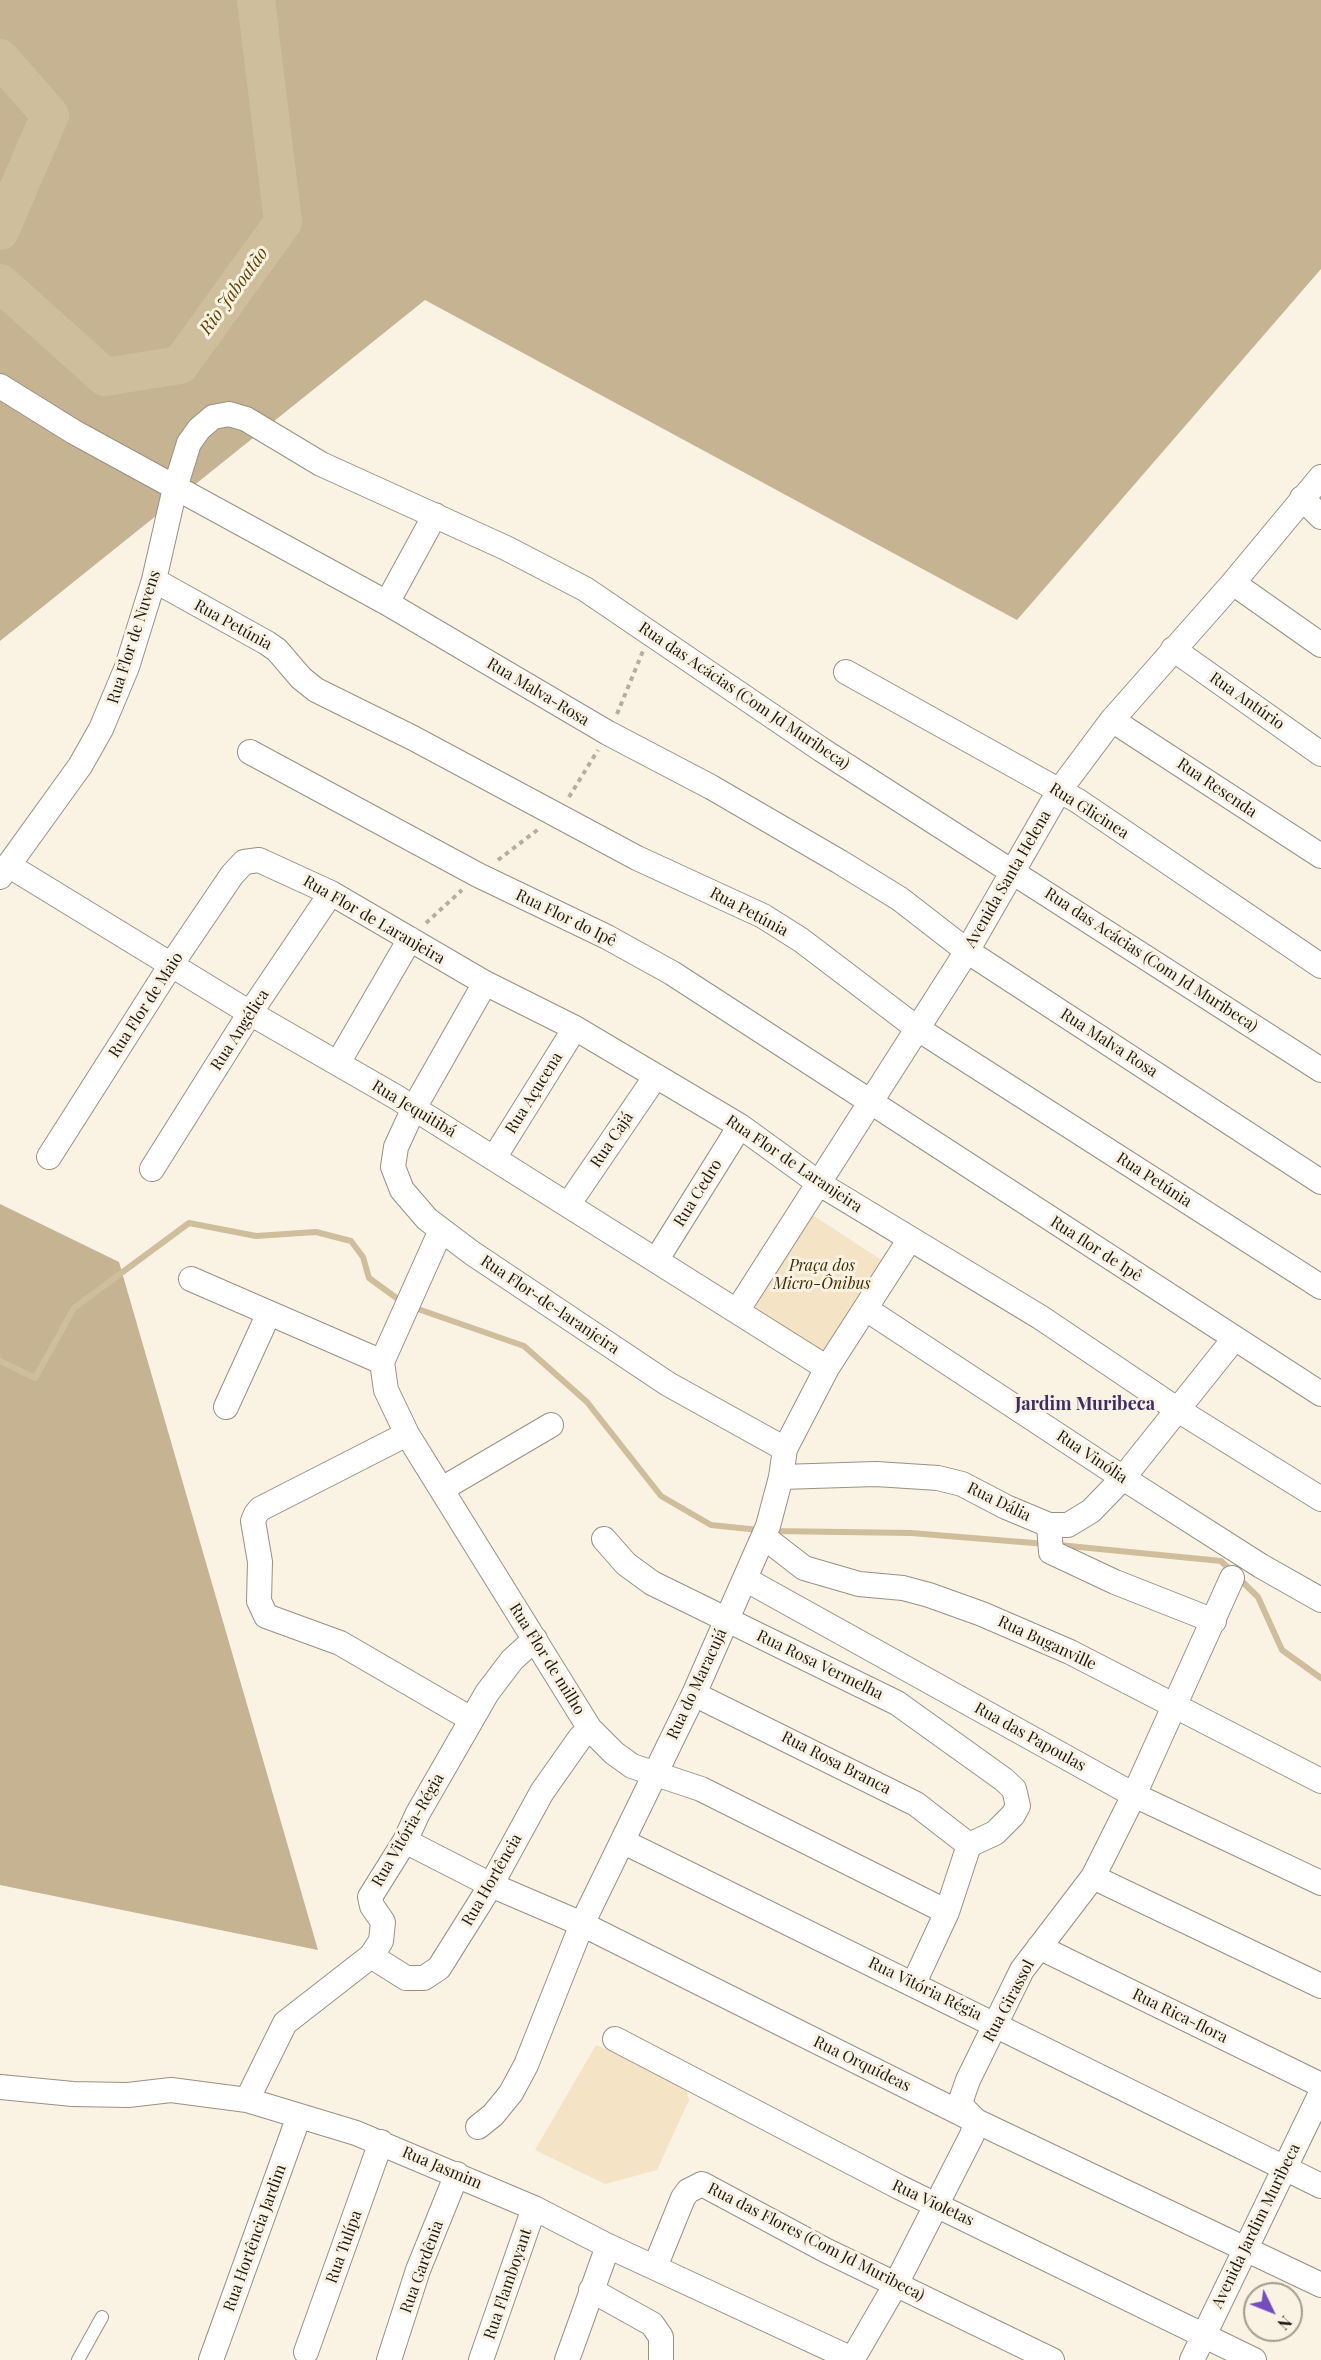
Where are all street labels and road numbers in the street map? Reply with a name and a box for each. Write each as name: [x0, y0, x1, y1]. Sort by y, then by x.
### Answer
street label: Rua Flor de Nuvens: [103, 568, 165, 706]
street label: Rua Petúnia: [191, 596, 275, 654]
street label: Rua das Acácias (Com Jd Muribeca): [635, 618, 853, 774]
street label: Rua Malva-Rosa: [483, 654, 593, 730]
street label: Rua Antúrio: [1206, 668, 1288, 734]
street label: Rua Resenda: [1173, 754, 1261, 822]
street label: Rua Glicinea: [1046, 779, 1132, 843]
street label: Avenida Santa Helena: [961, 807, 1055, 951]
street label: Rua Flor de Laranjeira: [300, 872, 448, 968]
street label: Rua Petúnia: [706, 883, 792, 941]
street label: Rua das Acácias (Com Jd Muribeca): [1041, 884, 1261, 1036]
street label: Rua Flor do Ipê: [513, 885, 619, 951]
street label: Rua Flor de Maio: [105, 949, 187, 1061]
street label: Rua Angélica: [207, 986, 273, 1074]
street label: Rua Malva Rosa: [1057, 1004, 1161, 1082]
street label: Rua Açucena: [501, 1049, 567, 1137]
street label: Rua Jequitibá: [368, 1076, 460, 1142]
street label: Rua Cajá: [586, 1109, 638, 1171]
street label: Rua Flor de Laranjeira: [722, 1111, 866, 1217]
street label: Rua Petúnia: [1113, 1149, 1195, 1211]
street label: Rua Cedro: [670, 1156, 726, 1230]
street label: Rua flor de Ipê: [1047, 1212, 1145, 1286]
street label: Rua Flor-de-laranjeira: [477, 1251, 623, 1359]
street label: Rua Vinólia: [1053, 1426, 1131, 1488]
street label: Rua Dália: [964, 1478, 1034, 1526]
street label: Rua Flor de milho: [505, 1600, 589, 1718]
street label: Rua Buganville: [995, 1612, 1099, 1674]
street label: Rua do Maracujá: [663, 1626, 731, 1742]
street label: Rua Rosa Vermelha: [754, 1626, 886, 1704]
street label: Rua das Papoulas: [971, 1698, 1089, 1776]
street label: Rua Rosa Branca: [778, 1727, 894, 1799]
street label: Rua Vitória-Régia: [368, 1770, 448, 1890]
street label: Rua Hortência: [458, 1831, 526, 1929]
street label: Rua Vitória Régia: [865, 1953, 985, 2025]
street label: Rua Girassol: [979, 1957, 1039, 2045]
street label: Rua Rica-flora: [1129, 1985, 1231, 2047]
street label: Rua Orquídeas: [810, 2032, 914, 2096]
street label: Avenida Jardim Muribeca: [1208, 2141, 1304, 2311]
street label: Rua Jasmim: [399, 2143, 485, 2193]
street label: Rua Hortência Jardim: [219, 2162, 291, 2314]
street label: Rua Violetas: [889, 2176, 977, 2230]
street label: Rua das Flores (Com Jd Muribeca): [704, 2179, 928, 2305]
street label: Rua Tulípa: [322, 2208, 366, 2286]
street label: Rua Gardênia: [396, 2218, 448, 2316]
street label: Rua Flamboyant: [480, 2226, 536, 2342]

